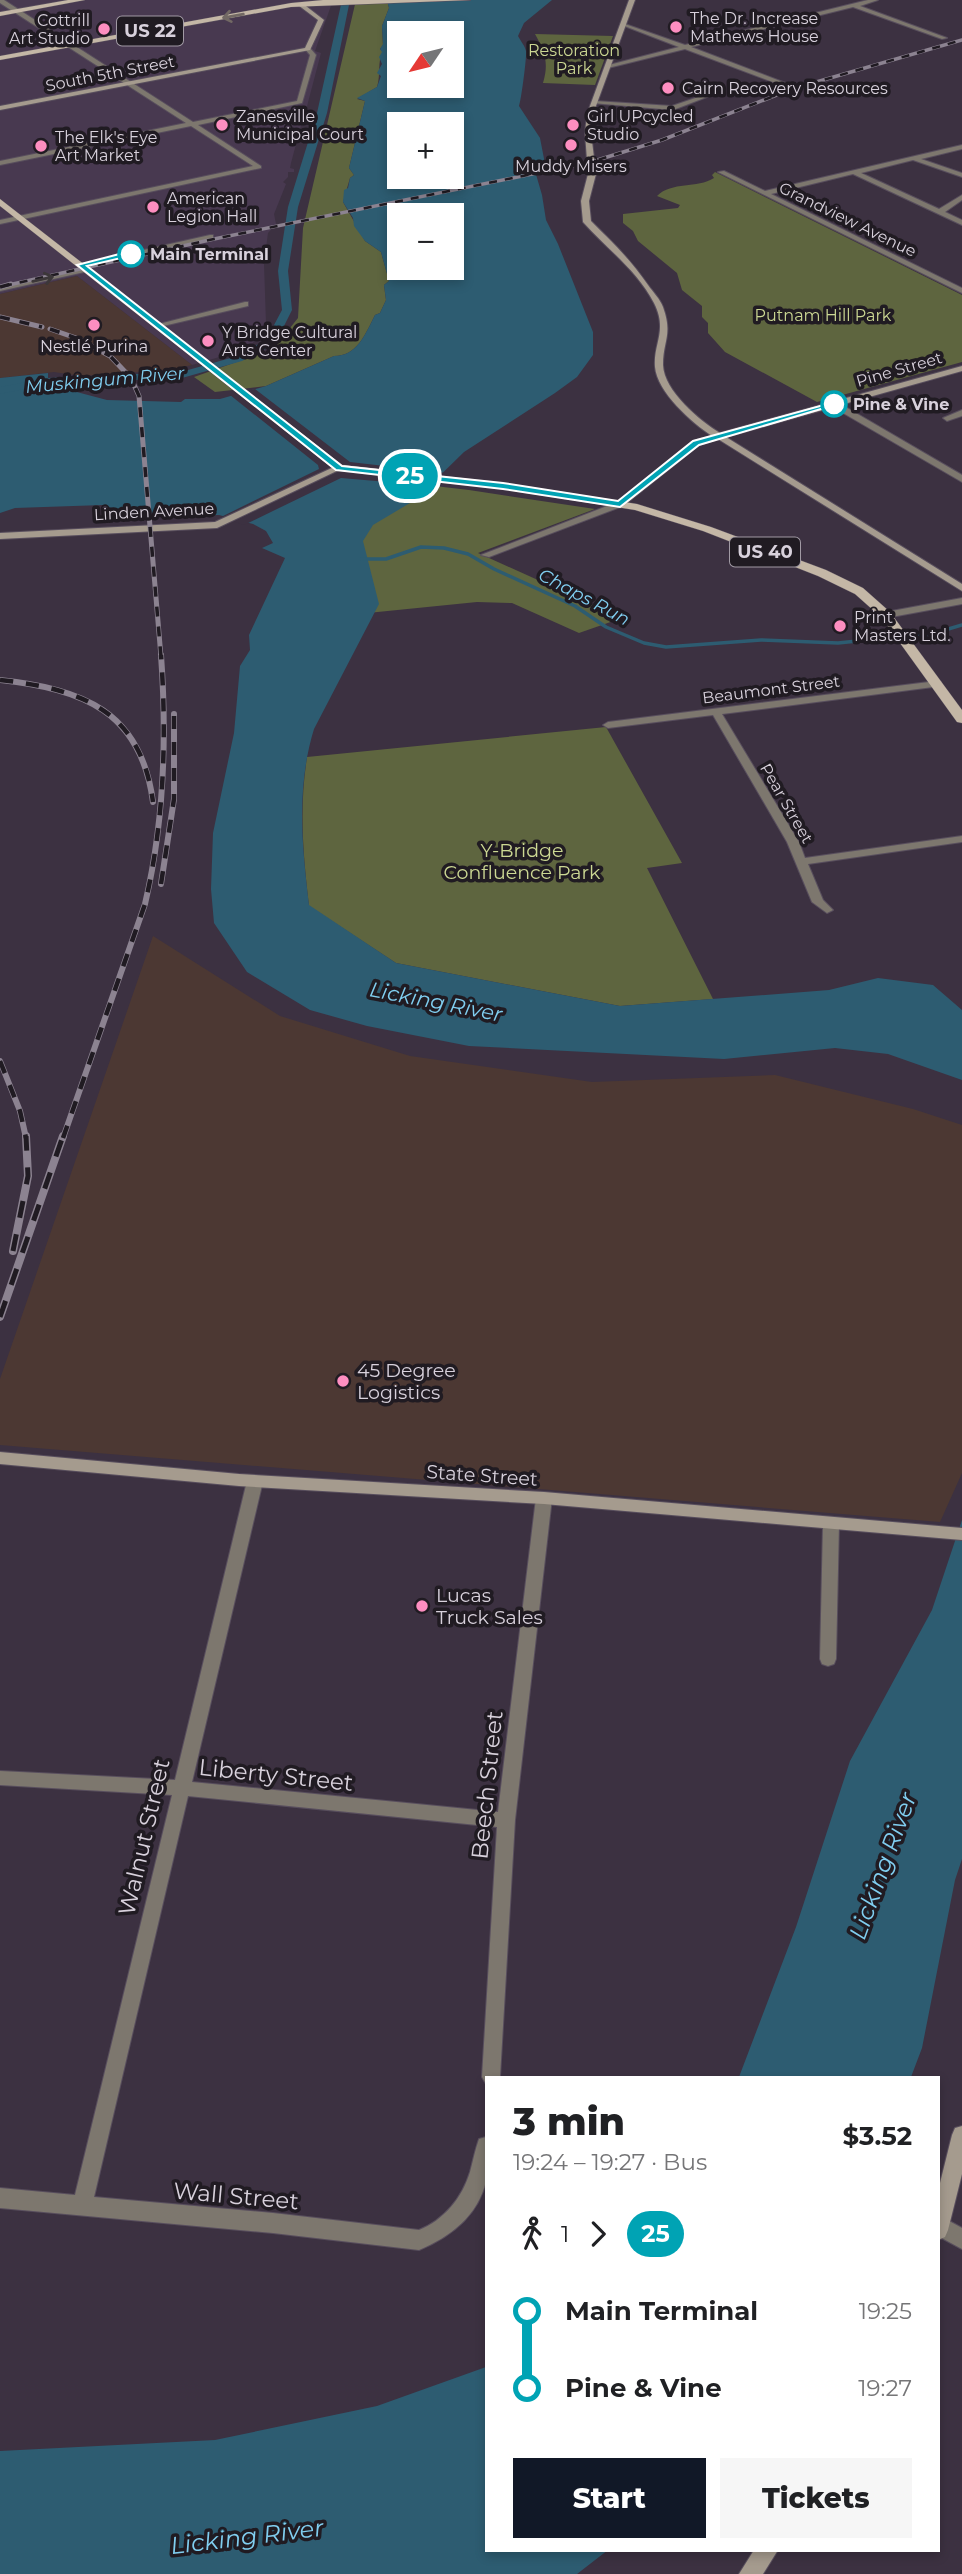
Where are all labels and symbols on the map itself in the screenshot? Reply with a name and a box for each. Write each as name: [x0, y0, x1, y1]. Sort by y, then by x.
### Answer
place label: The Dr. Increase Mathews House: [690, 9, 819, 46]
one-way arrow: [222, 10, 245, 23]
place label: Cottrill Art Studio: [9, 11, 90, 48]
road number: US 22: [117, 16, 183, 46]
marker: The Dr. Increase Mathews House: [668, 19, 684, 35]
marker: Cottrill Art Studio: [96, 21, 112, 37]
north arrow: [387, 21, 464, 98]
park label: Restoration Park: [528, 41, 620, 78]
street label: South 5th Street: [44, 52, 177, 95]
place label: Cairn Recovery Resources: [682, 79, 888, 98]
marker: Cairn Recovery Resources: [660, 80, 676, 96]
place label: Zanesville Municipal Court: [236, 107, 364, 144]
place label: Girl UPcycled Studio: [587, 107, 694, 144]
marker: Zanesville Municipal Court: [214, 117, 230, 133]
marker: Girl UPcycled Studio: [565, 117, 581, 133]
place label: The Elk's Eye Art Market: [55, 128, 157, 165]
marker: Muddy Misers: [563, 137, 579, 153]
marker: The Elk's Eye Art Market: [33, 138, 49, 154]
place label: Muddy Misers: [515, 157, 627, 176]
street label: Grandview Avenue: [776, 178, 920, 261]
place label: American Legion Hall: [167, 189, 257, 226]
marker: American Legion Hall: [145, 199, 161, 215]
marker: Main Terminal: [118, 241, 144, 267]
place label: Main Terminal: [150, 245, 269, 264]
one-way arrow: [31, 271, 54, 285]
park label: Putnam Hill Park: [755, 306, 892, 325]
marker: Nestlé Purina: [86, 317, 102, 333]
place label: Y Bridge Cultural Arts Center: [222, 323, 357, 360]
marker: Y Bridge Cultural Arts Center: [200, 333, 216, 349]
place label: Nestlé Purina: [40, 337, 148, 356]
street label: Pine Street: [854, 348, 945, 391]
water label: Muskingum River: [25, 362, 186, 398]
marker: Pine & Vine: [821, 391, 847, 417]
place label: Pine & Vine: [853, 395, 949, 414]
line badge: 25: [378, 453, 442, 499]
street label: Linden Avenue: [93, 499, 215, 524]
road number: US 40: [730, 538, 800, 566]
water label: Chaps Run: [535, 564, 633, 630]
place label: Print Masters Ltd.: [854, 608, 951, 645]
marker: Print Masters Ltd.: [832, 618, 848, 634]
street label: Beaumont Street: [701, 672, 841, 707]
street label: Pear Street: [756, 760, 817, 847]
park label: Y-Bridge Confluence Park: [444, 839, 601, 884]
water label: Licking River: [368, 976, 505, 1027]
place label: 45 Degree Logistics: [357, 1359, 456, 1404]
marker: 45 Degree Logistics: [335, 1373, 351, 1389]
street label: State Street: [426, 1460, 539, 1491]
place label: Lucas Truck Sales: [436, 1584, 543, 1629]
marker: Lucas Truck Sales: [414, 1598, 430, 1614]
street label: Beech Street: [465, 1709, 509, 1861]
street label: Liberty Street: [197, 1753, 355, 1797]
street label: Walnut Street: [112, 1756, 176, 1918]
water label: Licking River: [843, 1787, 923, 1943]
street label: Wall Street: [172, 2177, 300, 2215]
water label: Licking River: [169, 2513, 327, 2560]

